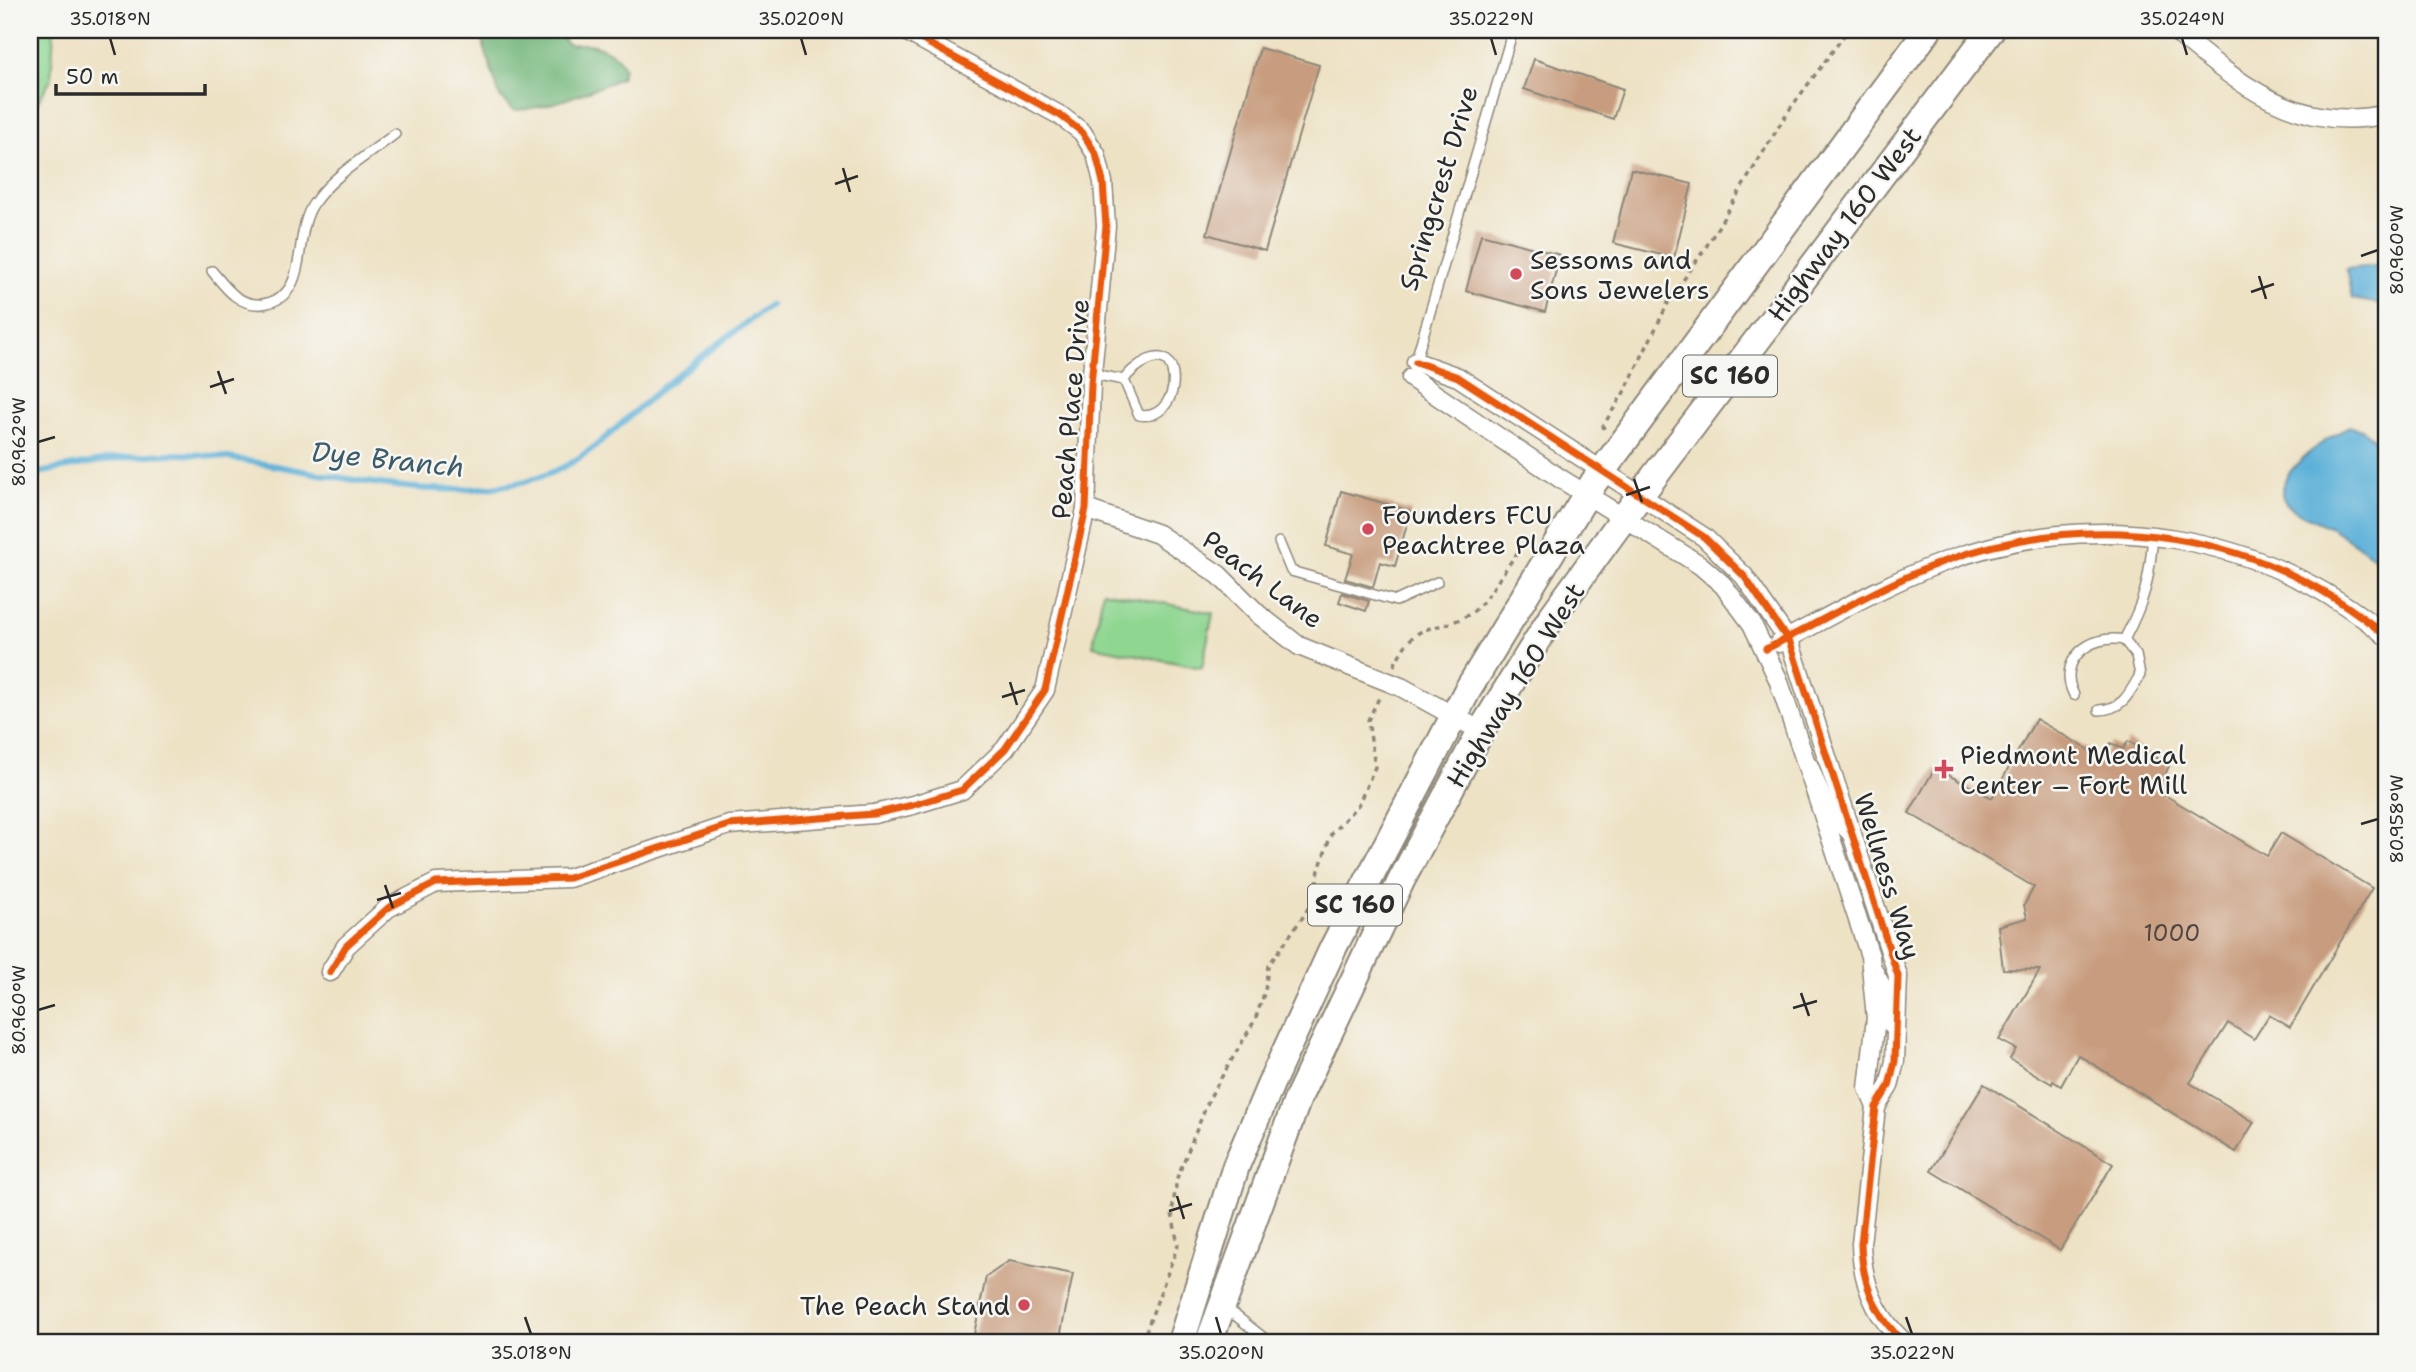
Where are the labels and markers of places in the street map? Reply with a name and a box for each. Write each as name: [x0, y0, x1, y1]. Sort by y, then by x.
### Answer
place label: Sessoms and Sons Jewelers: [1530, 242, 1710, 307]
marker: Sessoms and Sons Jewelers: [1508, 266, 1524, 282]
place label: Founders FCU Peachtree Plaza: [1382, 497, 1585, 562]
marker: Founders FCU Peachtree Plaza: [1360, 521, 1376, 537]
place label: Piedmont Medical Center – Fort Mill: [1960, 737, 2187, 802]
marker: Piedmont Medical Center – Fort Mill: [1934, 759, 1954, 779]
place label: The Peach Stand: [800, 1288, 1010, 1323]
marker: The Peach Stand: [1016, 1297, 1032, 1313]

